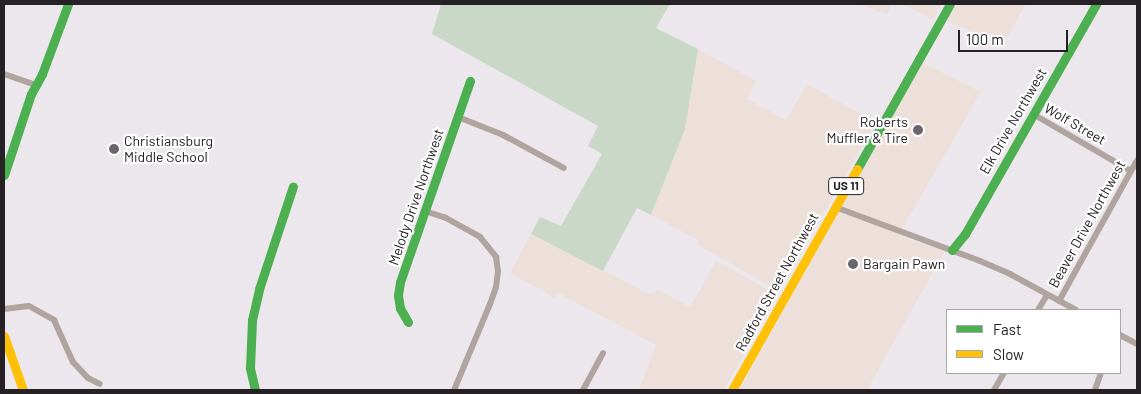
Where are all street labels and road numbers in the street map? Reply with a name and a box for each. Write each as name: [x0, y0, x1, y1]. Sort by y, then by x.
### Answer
street label: Elk Drive Northwest: [976, 65, 1050, 177]
street label: Wolf Street: [1041, 100, 1109, 148]
street label: Melody Drive Northwest: [385, 127, 447, 267]
street label: Beaver Drive Northwest: [1045, 157, 1129, 291]
road number: US 11: [827, 177, 865, 196]
street label: Radford Street Northwest: [732, 210, 822, 354]

